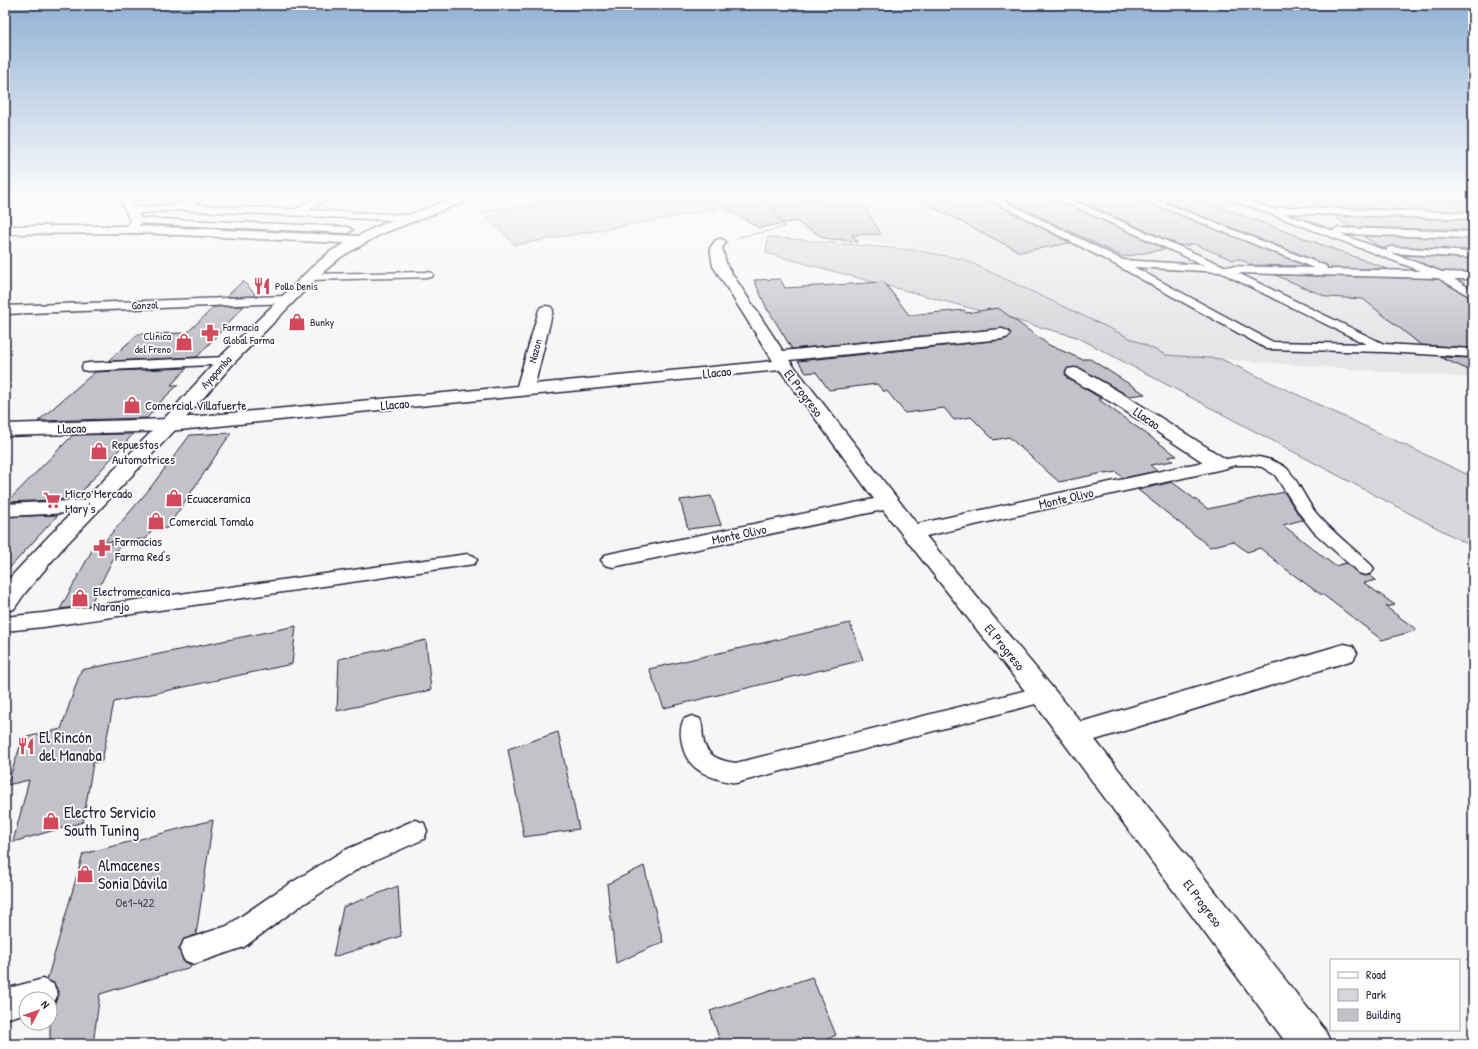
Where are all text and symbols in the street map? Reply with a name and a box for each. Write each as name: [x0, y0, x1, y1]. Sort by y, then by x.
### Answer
restaurant icon: Pollo Denis: [252, 276, 272, 296]
place label: Pollo Denis: [275, 279, 318, 293]
street label: Gonzol: [131, 298, 159, 312]
shop icon: Bunky: [287, 312, 307, 332]
place label: Bunky: [310, 315, 335, 329]
place label: Farmacia Global Farma: [222, 320, 275, 347]
pharmacy icon: Farmacia Global Farma: [200, 323, 220, 343]
place label: Clínica del Freno: [135, 329, 172, 356]
shop icon: Clínica del Freno: [174, 332, 194, 352]
street label: Nazon: [525, 337, 545, 365]
street label: Ayapamba: [198, 352, 235, 391]
street label: Llacao: [702, 362, 732, 382]
street label: El Progreso: [780, 366, 828, 420]
street label: Llacao: [380, 394, 410, 414]
shop icon: Comercial Villafuerte: [122, 395, 142, 415]
place label: Comercial Villafuerte: [145, 396, 247, 414]
street label: Llacao: [1130, 402, 1164, 434]
street label: Llacao: [57, 419, 87, 437]
place label: Repuestos Automotrices: [112, 435, 175, 468]
shop icon: Repuestos Automotrices: [89, 441, 109, 461]
street label: Monte Olivo: [1037, 483, 1095, 513]
place label: Micro Mercado Mary's: [65, 484, 132, 517]
shop icon: Ecuaceramica: [164, 488, 184, 508]
place label: Ecuaceramica: [187, 489, 250, 507]
supermarket icon: Micro Mercado Mary's: [42, 490, 62, 510]
shop icon: Comercial Tomalo: [146, 511, 166, 531]
place label: Comercial Tomalo: [169, 512, 254, 530]
street label: Monte Olivo: [710, 519, 768, 549]
place label: Farmacias Farma Red's: [114, 532, 170, 565]
pharmacy icon: Farmacias Farma Red's: [92, 538, 112, 558]
place label: Electromecanica Naranjo: [93, 582, 170, 615]
shop icon: Electromecanica Naranjo: [70, 588, 90, 608]
street label: El Progreso: [981, 620, 1029, 674]
place label: El Rincón del Manaba: [39, 726, 102, 766]
restaurant icon: El Rincón del Manaba: [16, 736, 36, 756]
place label: Electro Servicio South Tuning: [64, 801, 156, 841]
shop icon: Electro Servicio South Tuning: [41, 811, 61, 831]
place label: Almacenes Sonia Dávila: [98, 854, 167, 894]
shop icon: Almacenes Sonia Dávila: [75, 864, 95, 884]
street label: El Progreso: [1179, 876, 1227, 930]
house number: Oe1-422: [115, 893, 155, 911]
legend: [1330, 959, 1460, 1031]
text: Road: [1366, 966, 1386, 983]
text: Park: [1366, 986, 1386, 1003]
north arrow: [18, 991, 58, 1031]
text: N: [38, 998, 53, 1011]
text: Building: [1366, 1006, 1401, 1023]

